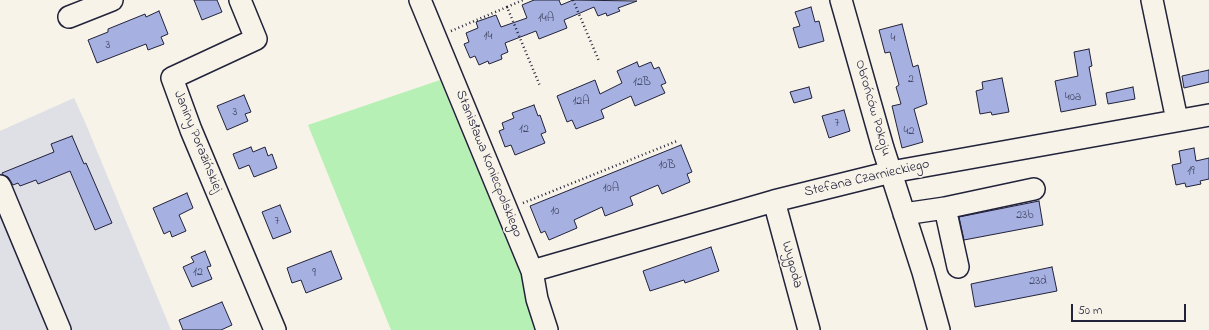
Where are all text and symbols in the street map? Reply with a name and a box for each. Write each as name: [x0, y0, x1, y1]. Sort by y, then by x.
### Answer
house number: 14A: [538, 12, 554, 26]
house number: 14: [484, 30, 492, 44]
house number: 4: [891, 32, 895, 46]
house number: 3: [106, 39, 110, 53]
street label: Obrońców Pokoju: [850, 58, 894, 158]
house number: 2: [908, 73, 914, 87]
house number: 12B: [633, 76, 651, 90]
street label: Stanisława Koniecpolskiego: [451, 88, 525, 240]
street label: Janiny Porazińskiej: [169, 89, 225, 195]
house number: 40a: [1065, 91, 1081, 105]
house number: 12A: [572, 95, 590, 109]
house number: 3: [233, 106, 237, 120]
house number: 7: [835, 117, 839, 131]
house number: 12: [519, 123, 529, 137]
house number: 42: [904, 125, 914, 139]
street label: Stefana Czarnieckiego: [803, 156, 931, 202]
house number: 10B: [658, 159, 676, 173]
house number: 19: [1187, 165, 1195, 179]
house number: 10A: [603, 182, 619, 196]
house number: 10: [551, 205, 559, 219]
house number: 23b: [1016, 209, 1034, 223]
house number: 7: [275, 215, 279, 229]
street label: Wygoda: [777, 240, 805, 290]
house number: 12: [193, 266, 203, 280]
house number: 9: [312, 267, 316, 281]
house number: 23d: [1029, 275, 1047, 289]
scale bar: [1073, 296, 1188, 322]
text: 50 m: [1078, 302, 1102, 320]

